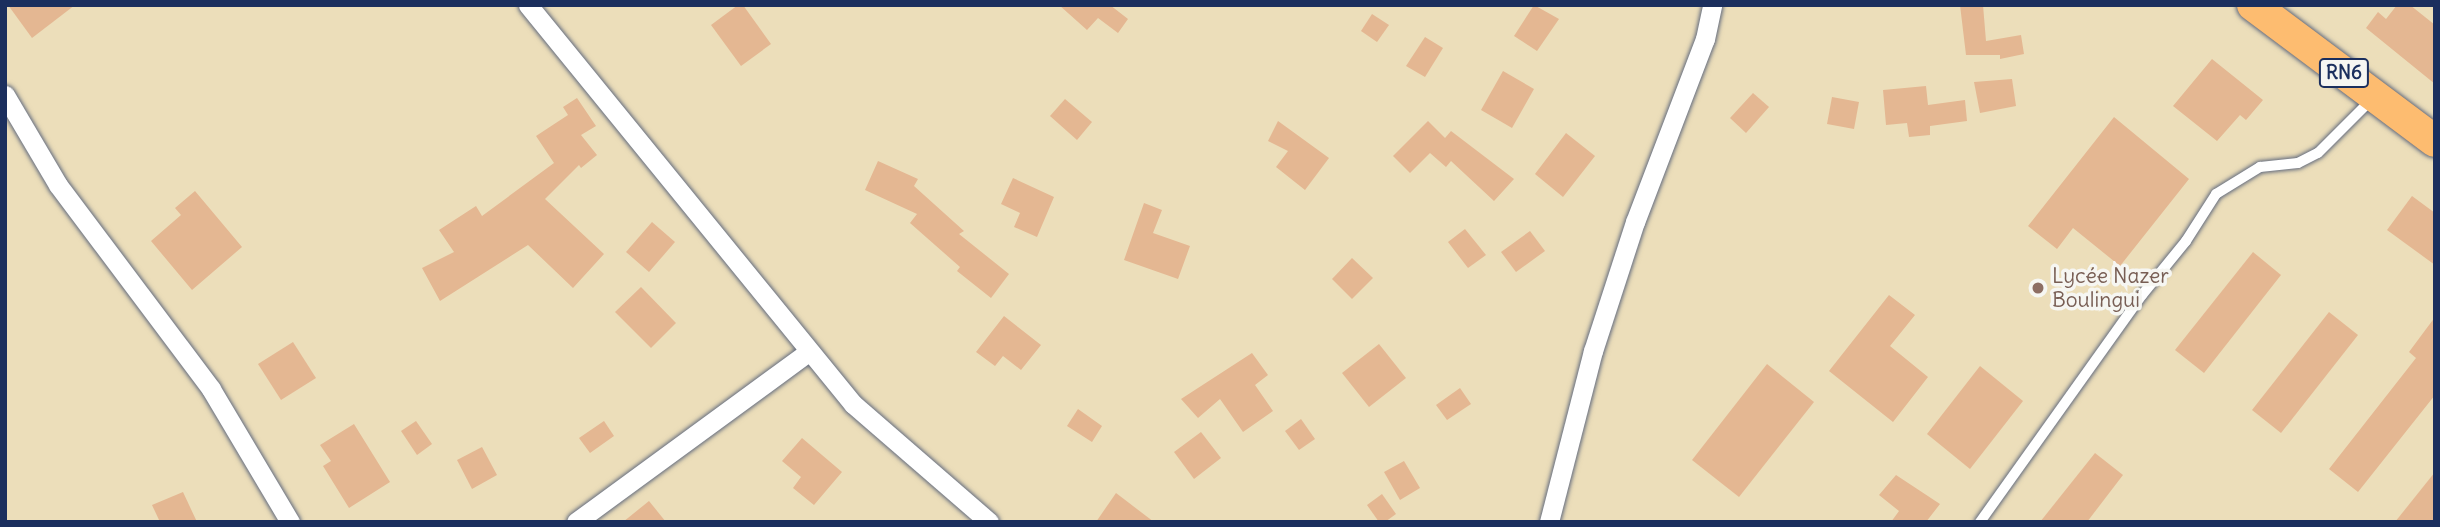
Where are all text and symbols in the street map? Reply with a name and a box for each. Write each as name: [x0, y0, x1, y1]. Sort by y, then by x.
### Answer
road number: RN6: [2318, 58, 2370, 88]
place label: Lycée Nazer Boulingui: [2052, 263, 2169, 313]
marker: Lycée Nazer Boulingui: [2030, 280, 2046, 296]

